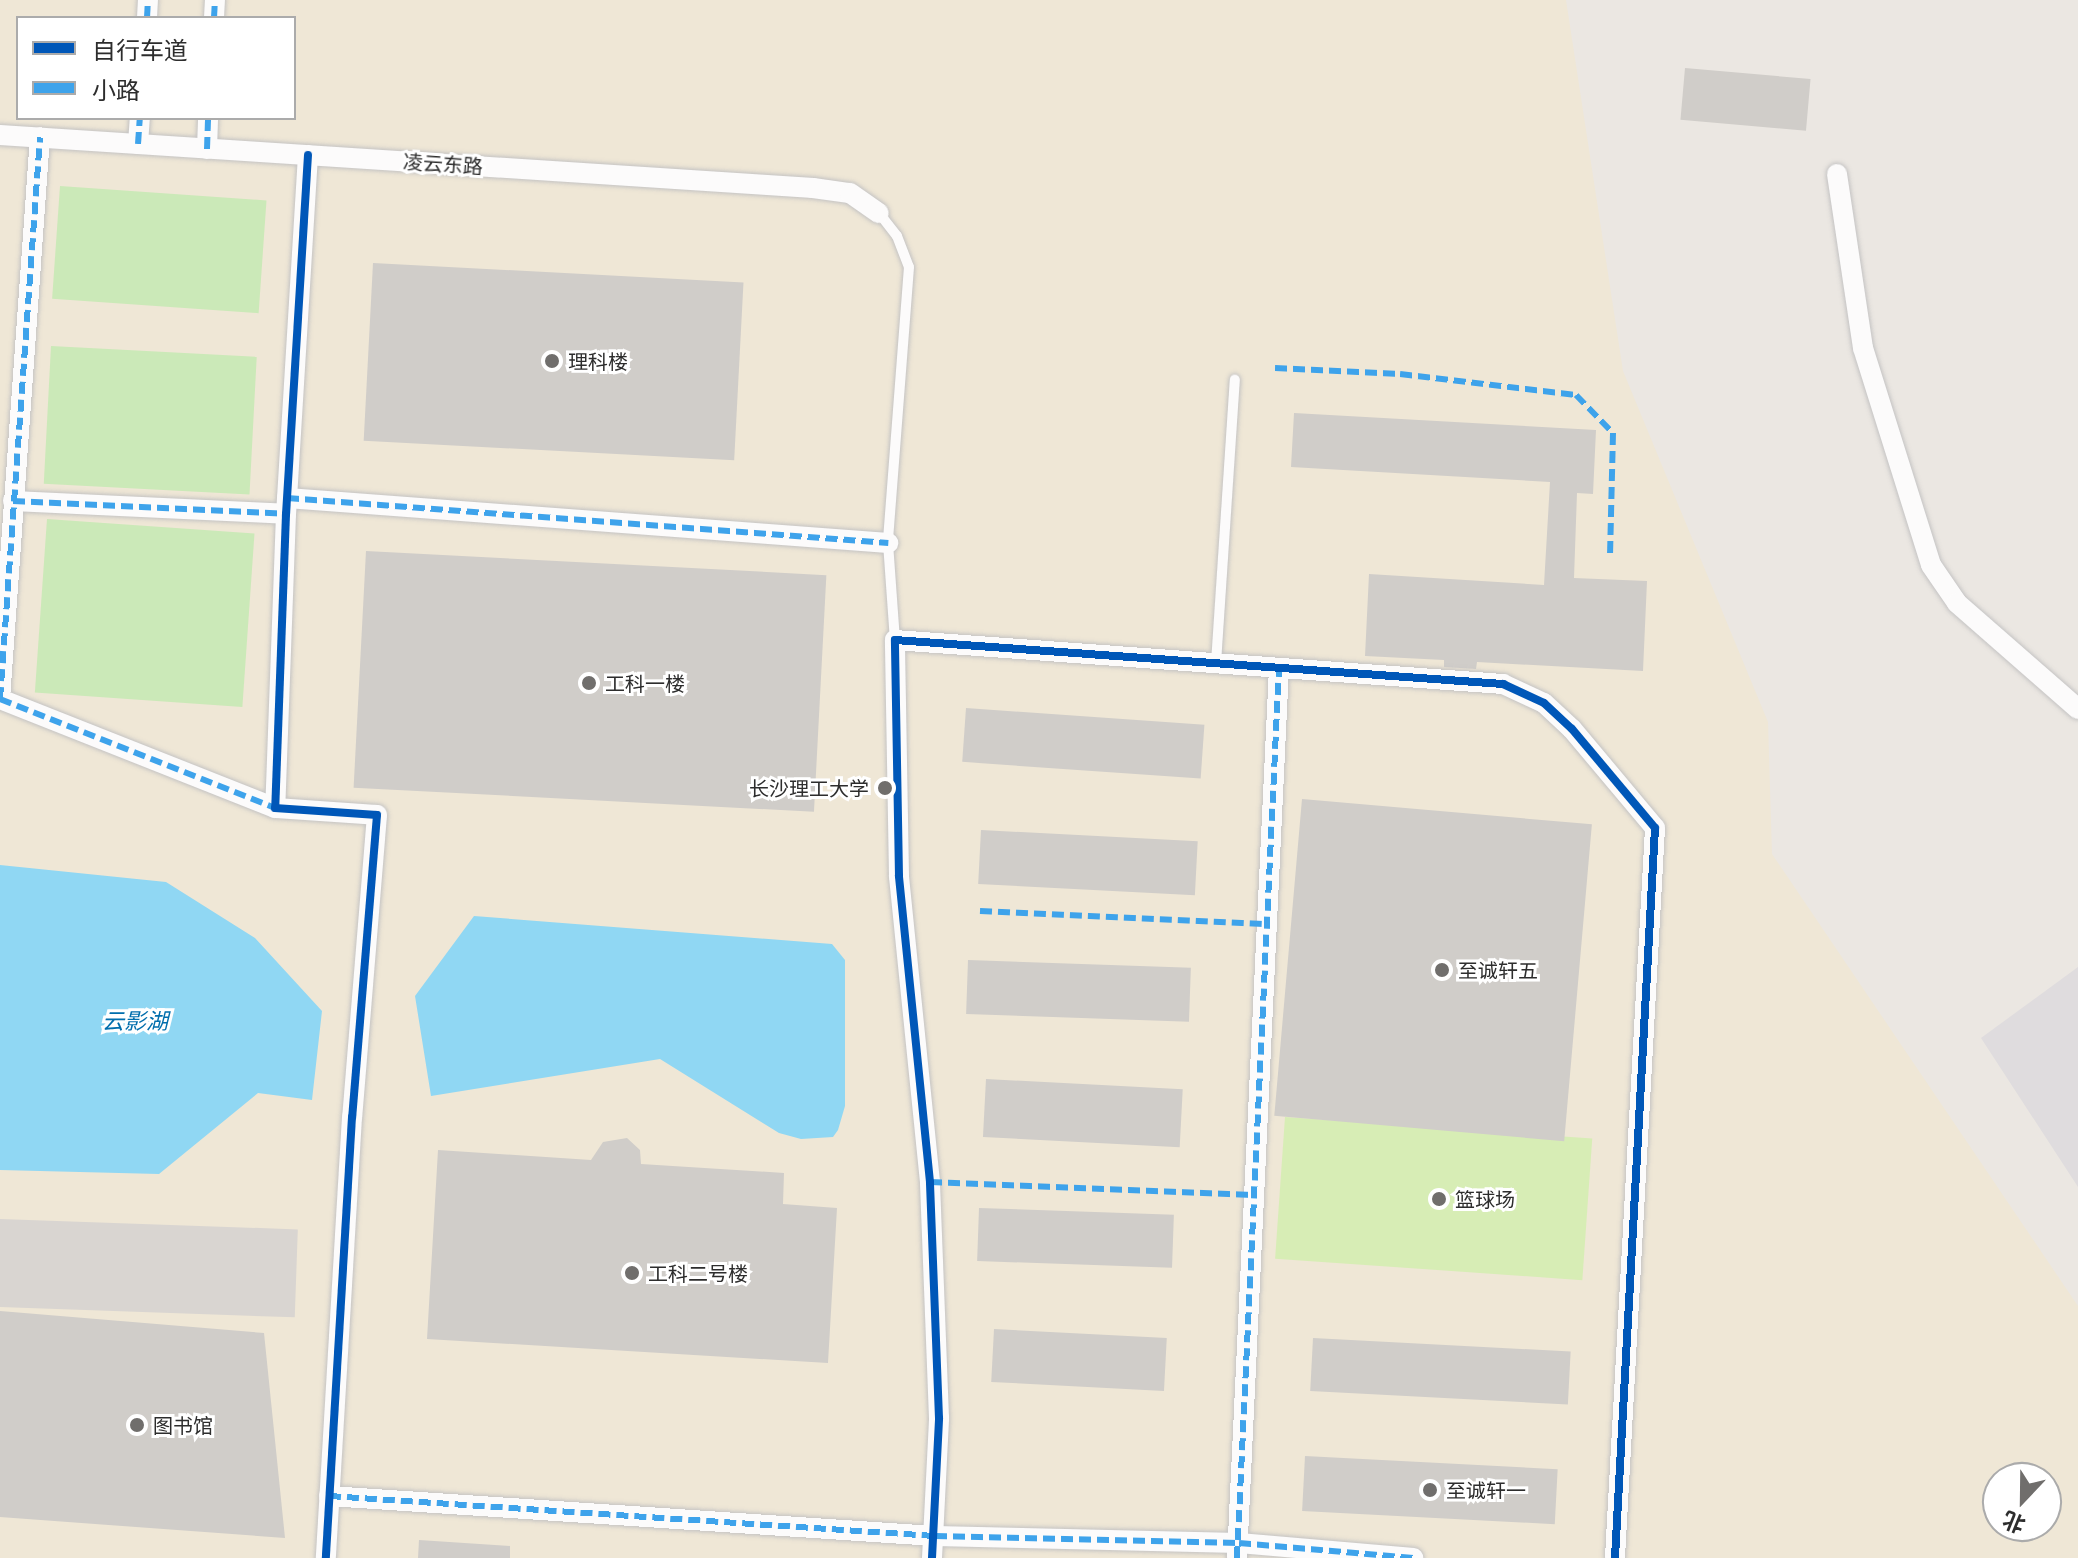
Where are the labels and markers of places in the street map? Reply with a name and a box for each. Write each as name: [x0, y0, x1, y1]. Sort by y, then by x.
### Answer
place label: 理科楼: [568, 349, 628, 373]
marker: 理科楼: [543, 352, 561, 370]
place label: 工科一楼: [605, 671, 685, 695]
marker: 工科一楼: [580, 674, 598, 692]
place label: 长沙理工大学: [749, 776, 869, 800]
marker: 长沙理工大学: [876, 779, 894, 797]
place label: 至诚轩五: [1458, 958, 1538, 982]
marker: 至诚轩五: [1433, 961, 1451, 979]
place label: 篮球场: [1455, 1187, 1515, 1211]
marker: 篮球场: [1430, 1190, 1448, 1208]
place label: 工科二号楼: [648, 1261, 748, 1285]
marker: 工科二号楼: [623, 1264, 641, 1282]
place label: 图书馆: [153, 1413, 213, 1437]
marker: 图书馆: [128, 1416, 146, 1434]
place label: 至诚轩一: [1446, 1478, 1526, 1502]
marker: 至诚轩一: [1421, 1481, 1439, 1499]

